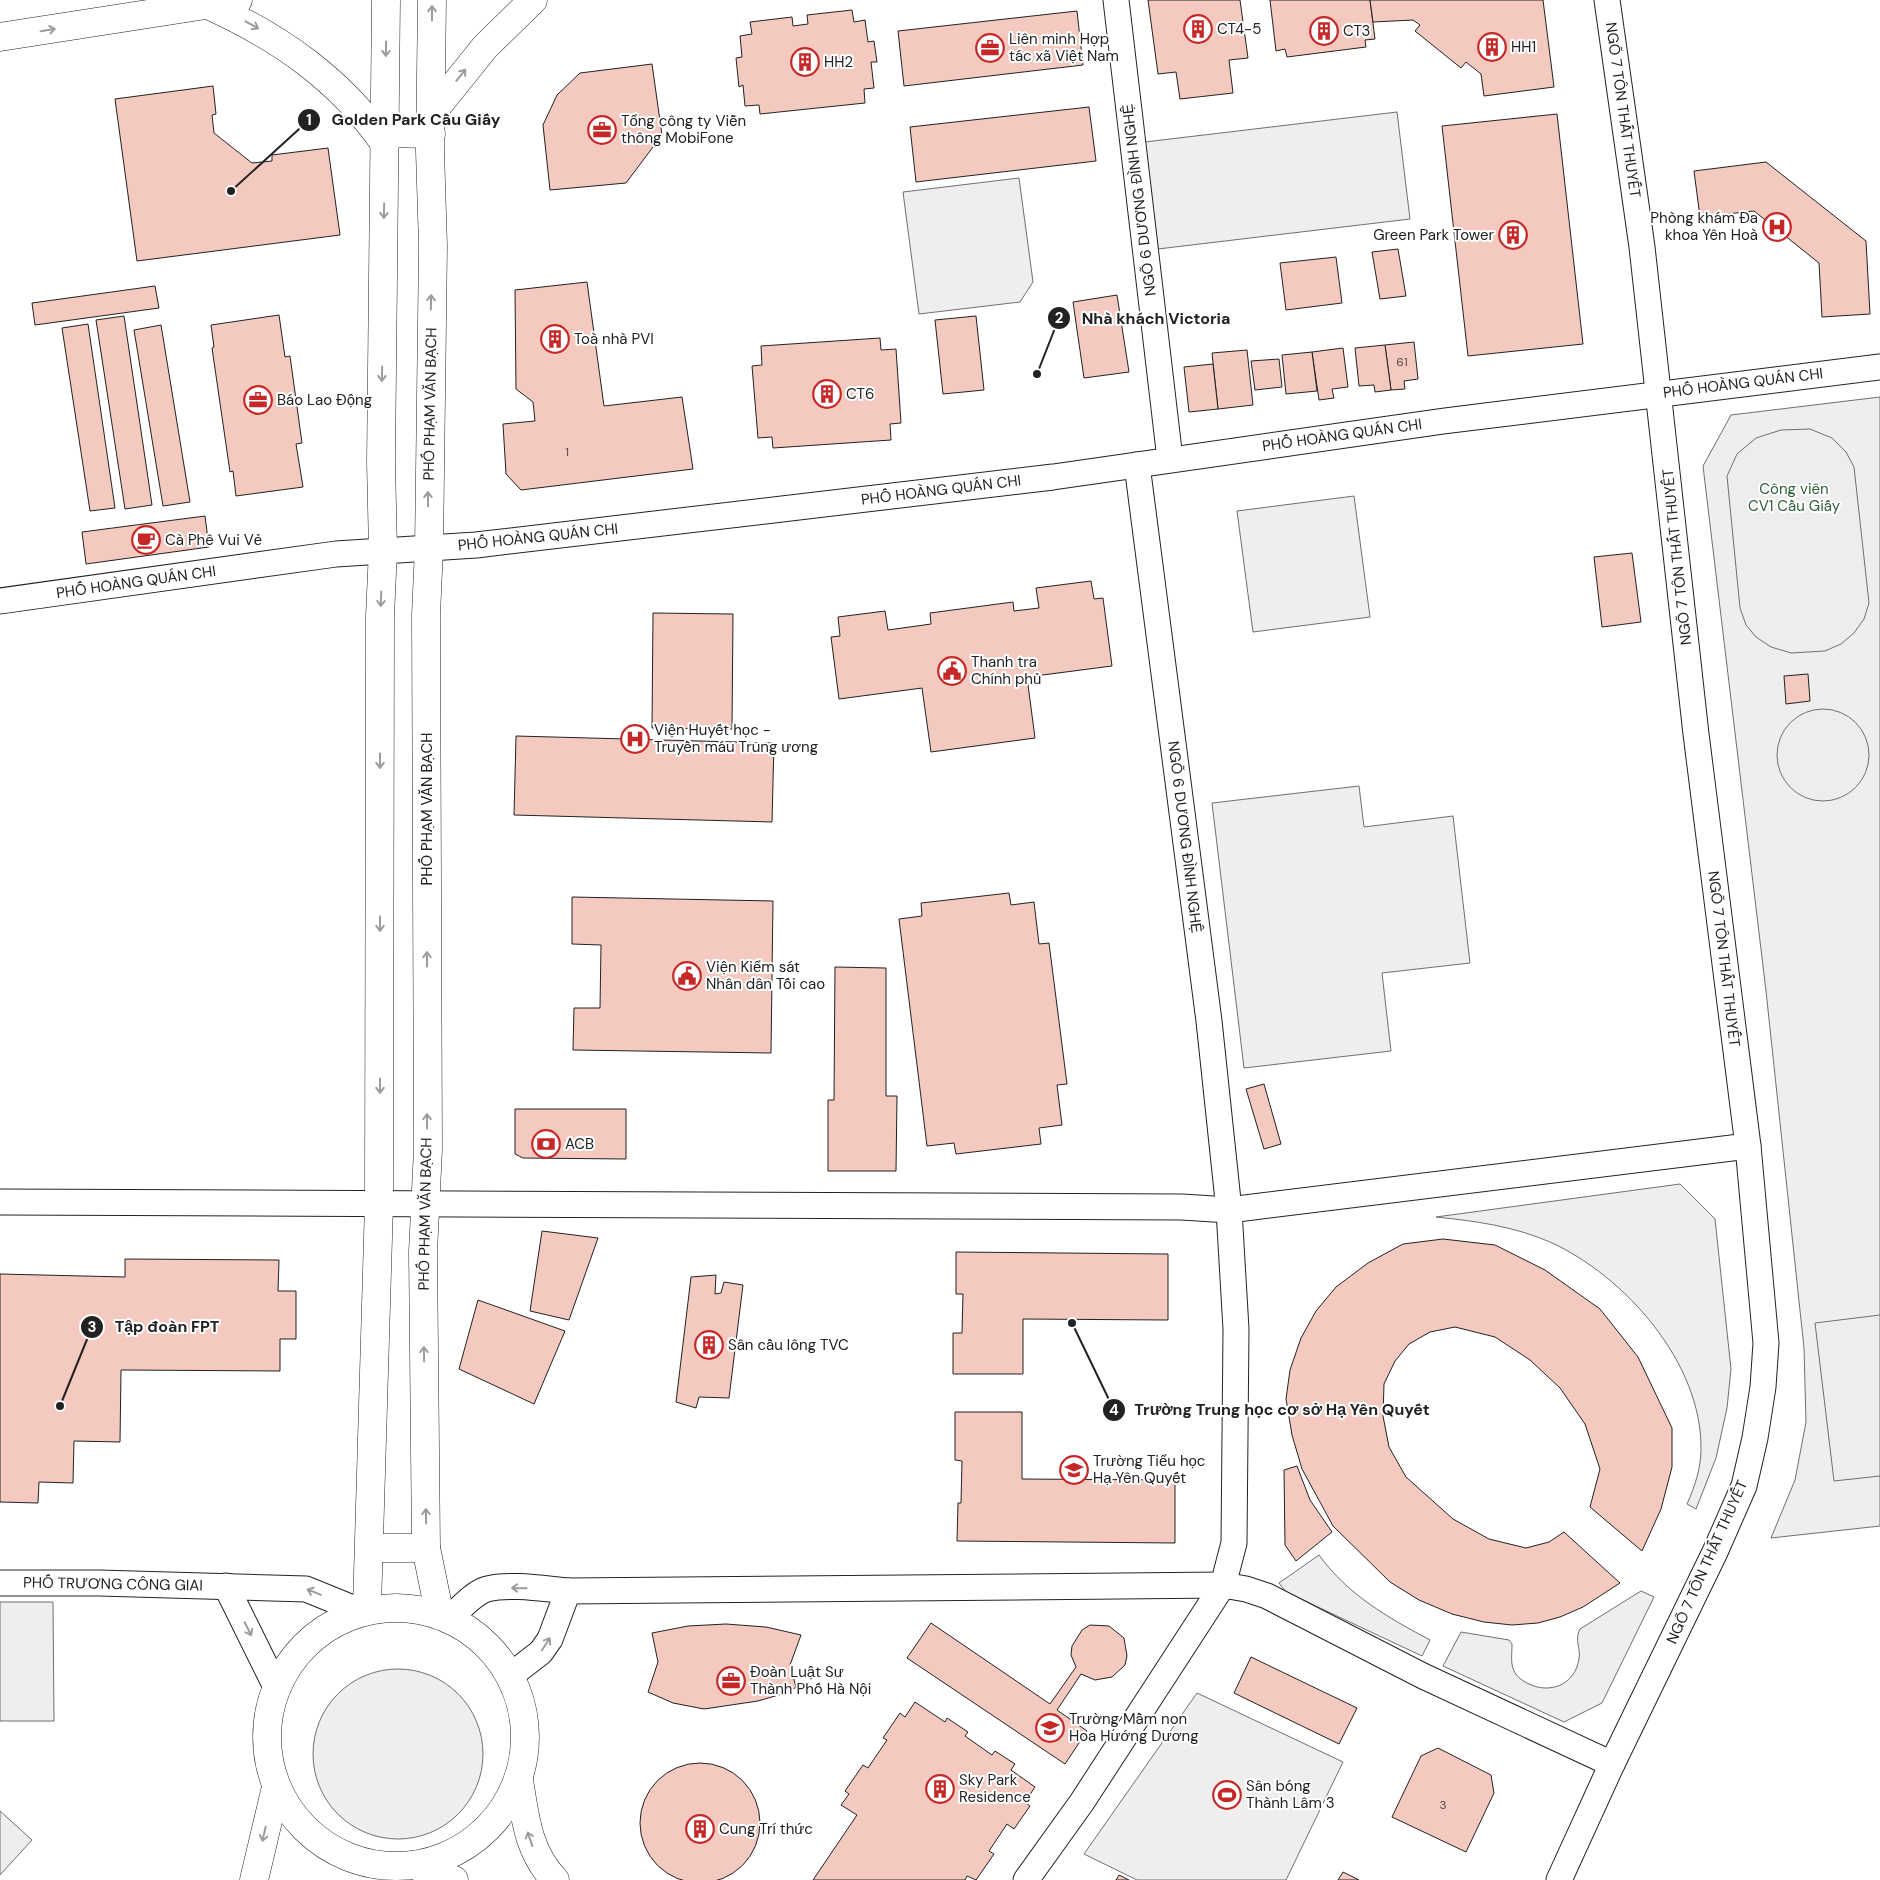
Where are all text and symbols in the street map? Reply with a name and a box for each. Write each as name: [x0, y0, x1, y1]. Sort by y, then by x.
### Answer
one-way arrow: [427, 5, 437, 21]
building icon: CT4-5: [1183, 14, 1213, 44]
building icon: CT3: [1309, 16, 1339, 46]
place label: CT4-5: [1217, 19, 1261, 39]
one-way arrow: [244, 21, 259, 31]
place label: CT3: [1343, 21, 1370, 41]
street label: NGÕ 7 TÔN THẤT THUYẾT: [1601, 21, 1645, 199]
one-way arrow: [40, 24, 56, 34]
place label: Liên minh Hợp tác xã Việt Nam: [1009, 29, 1119, 66]
building icon: HH1: [1477, 32, 1507, 62]
office icon: Liên minh Hợp tác xã Việt Nam: [975, 33, 1005, 63]
place label: HH1: [1511, 37, 1536, 57]
one-way arrow: [381, 40, 391, 56]
building icon: HH2: [790, 47, 820, 77]
place label: HH2: [824, 52, 853, 72]
one-way arrow: [455, 69, 466, 82]
street label: NGÕ 6 DƯƠNG ĐÌNH NGHỆ: [1117, 103, 1161, 297]
callout: Golden Park Cầu Giấy: [296, 104, 510, 135]
text: Golden Park Cầu Giấy: [332, 109, 501, 130]
text: 1: [306, 110, 312, 130]
place label: Tổng công ty Viễn thông MobiFone: [621, 111, 746, 148]
office icon: Tổng công ty Viễn thông MobiFone: [587, 115, 617, 145]
one-way arrow: [379, 203, 388, 219]
place label: Phòng khám Đa khoa Yên Hoà: [1650, 208, 1758, 245]
hospital icon: Phòng khám Đa khoa Yên Hoà: [1762, 212, 1792, 242]
building icon: Green Park Tower: [1498, 220, 1528, 250]
place label: Green Park Tower: [1373, 225, 1494, 245]
one-way arrow: [427, 294, 436, 310]
callout: Nhà khách Victoria: [1047, 302, 1240, 333]
text: 2: [1055, 308, 1064, 328]
text: Nhà khách Victoria: [1082, 308, 1230, 329]
building icon: Toà nhà PVI: [540, 324, 570, 354]
street label: PHỐ PHẠM VĂN BẠCH: [419, 327, 441, 481]
place label: Toà nhà PVI: [574, 329, 654, 349]
house number: 61: [1396, 354, 1408, 370]
street label: PHỐ HOÀNG QUÁN CHI: [1662, 363, 1824, 403]
one-way arrow: [377, 365, 386, 381]
building icon: CT6: [812, 379, 842, 409]
place label: CT6: [846, 384, 874, 404]
office icon: Báo Lao Động: [243, 385, 273, 415]
place label: Báo Lao Động: [277, 390, 372, 410]
street label: PHỐ HOÀNG QUÁN CHI: [1261, 414, 1423, 456]
house number: 1: [565, 444, 569, 460]
street label: NGÕ 7 TÔN THẤT THUYẾT: [1658, 468, 1696, 646]
street label: PHỐ HOÀNG QUÁN CHI: [860, 470, 1022, 510]
park label: Công viên CV1 Cầu Giấy: [1748, 479, 1841, 516]
one-way arrow: [424, 491, 433, 507]
street label: PHỐ HOÀNG QUÁN CHI: [457, 519, 619, 555]
cafe icon: Cà Phê Vui Vẻ: [131, 525, 161, 555]
place label: Cà Phê Vui Vẻ: [165, 530, 262, 550]
street label: PHỐ HOÀNG QUÁN CHI: [55, 561, 217, 603]
one-way arrow: [376, 590, 386, 606]
place label: Thanh tra Chính phủ: [971, 652, 1041, 689]
public building icon: Thanh tra Chính phủ: [937, 656, 967, 686]
place label: Viện Huyết học - Truyền máu Trung ương: [654, 720, 818, 757]
hospital icon: Viện Huyết học - Truyền máu Trung ương: [620, 724, 650, 754]
street label: PHỐ PHẠM VĂN BẠCH: [417, 733, 437, 885]
street label: NGÕ 6 DƯƠNG ĐÌNH NGHỆ: [1163, 740, 1207, 934]
one-way arrow: [375, 752, 385, 769]
street label: NGÕ 7 TÔN THẤT THUYẾT: [1703, 870, 1745, 1048]
one-way arrow: [375, 915, 385, 931]
one-way arrow: [422, 951, 432, 967]
place label: Viện Kiểm sát Nhân dân Tối cao: [706, 957, 825, 994]
public building icon: Viện Kiểm sát Nhân dân Tối cao: [672, 961, 702, 991]
one-way arrow: [375, 1078, 385, 1094]
one-way arrow: [422, 1113, 432, 1130]
bank icon: ACB: [531, 1129, 561, 1159]
place label: ACB: [565, 1134, 594, 1154]
street label: PHỐ PHẠM VĂN BẠCH: [414, 1137, 436, 1291]
callout: Tập đoàn FPT: [80, 1311, 230, 1342]
text: Tập đoàn FPT: [115, 1316, 220, 1337]
text: 3: [87, 1317, 97, 1337]
building icon: Sân cầu lông TVC: [694, 1330, 724, 1360]
place label: Sân cầu lông TVC: [728, 1335, 849, 1355]
one-way arrow: [419, 1346, 429, 1362]
callout: Trường Trung học cơ sở Hạ Yên Quyết: [1102, 1394, 1438, 1425]
text: Trường Trung học cơ sở Hạ Yên Quyết: [1134, 1399, 1430, 1420]
text: 4: [1109, 1400, 1119, 1420]
place label: Trường Tiểu học Hạ Yên Quyết: [1093, 1451, 1205, 1488]
school or university icon: Trường Tiểu học Hạ Yên Quyết: [1059, 1455, 1089, 1485]
street label: NGÕ 7 TÔN THẤT THUYẾT: [1662, 1477, 1752, 1647]
one-way arrow: [421, 1508, 431, 1524]
street label: PHỐ TRƯƠNG CÔNG GIAI: [23, 1572, 203, 1596]
one-way arrow: [512, 1583, 528, 1593]
one-way arrow: [307, 1587, 322, 1597]
one-way arrow: [244, 1621, 253, 1636]
one-way arrow: [541, 1637, 551, 1651]
place label: Đoàn Luật Sư Thành Phố Hà Nội: [750, 1662, 871, 1699]
office icon: Đoàn Luật Sư Thành Phố Hà Nội: [716, 1666, 746, 1696]
place label: Trường Mầm non Hoa Hướng Dương: [1069, 1709, 1199, 1746]
school or university icon: Trường Mầm non Hoa Hướng Dương: [1035, 1713, 1065, 1743]
place label: Sky Park Residence: [959, 1770, 1031, 1807]
building icon: Sky Park Residence: [925, 1774, 955, 1804]
place label: Sân bóng Thành Lâm 3: [1246, 1776, 1335, 1813]
sports icon: Sân bóng Thành Lâm 3: [1212, 1780, 1242, 1810]
house number: 3: [1439, 1797, 1447, 1813]
building icon: Cung Trí thức: [685, 1814, 715, 1844]
place label: Cung Trí thức: [719, 1819, 813, 1839]
one-way arrow: [259, 1825, 268, 1841]
one-way arrow: [525, 1832, 534, 1847]

